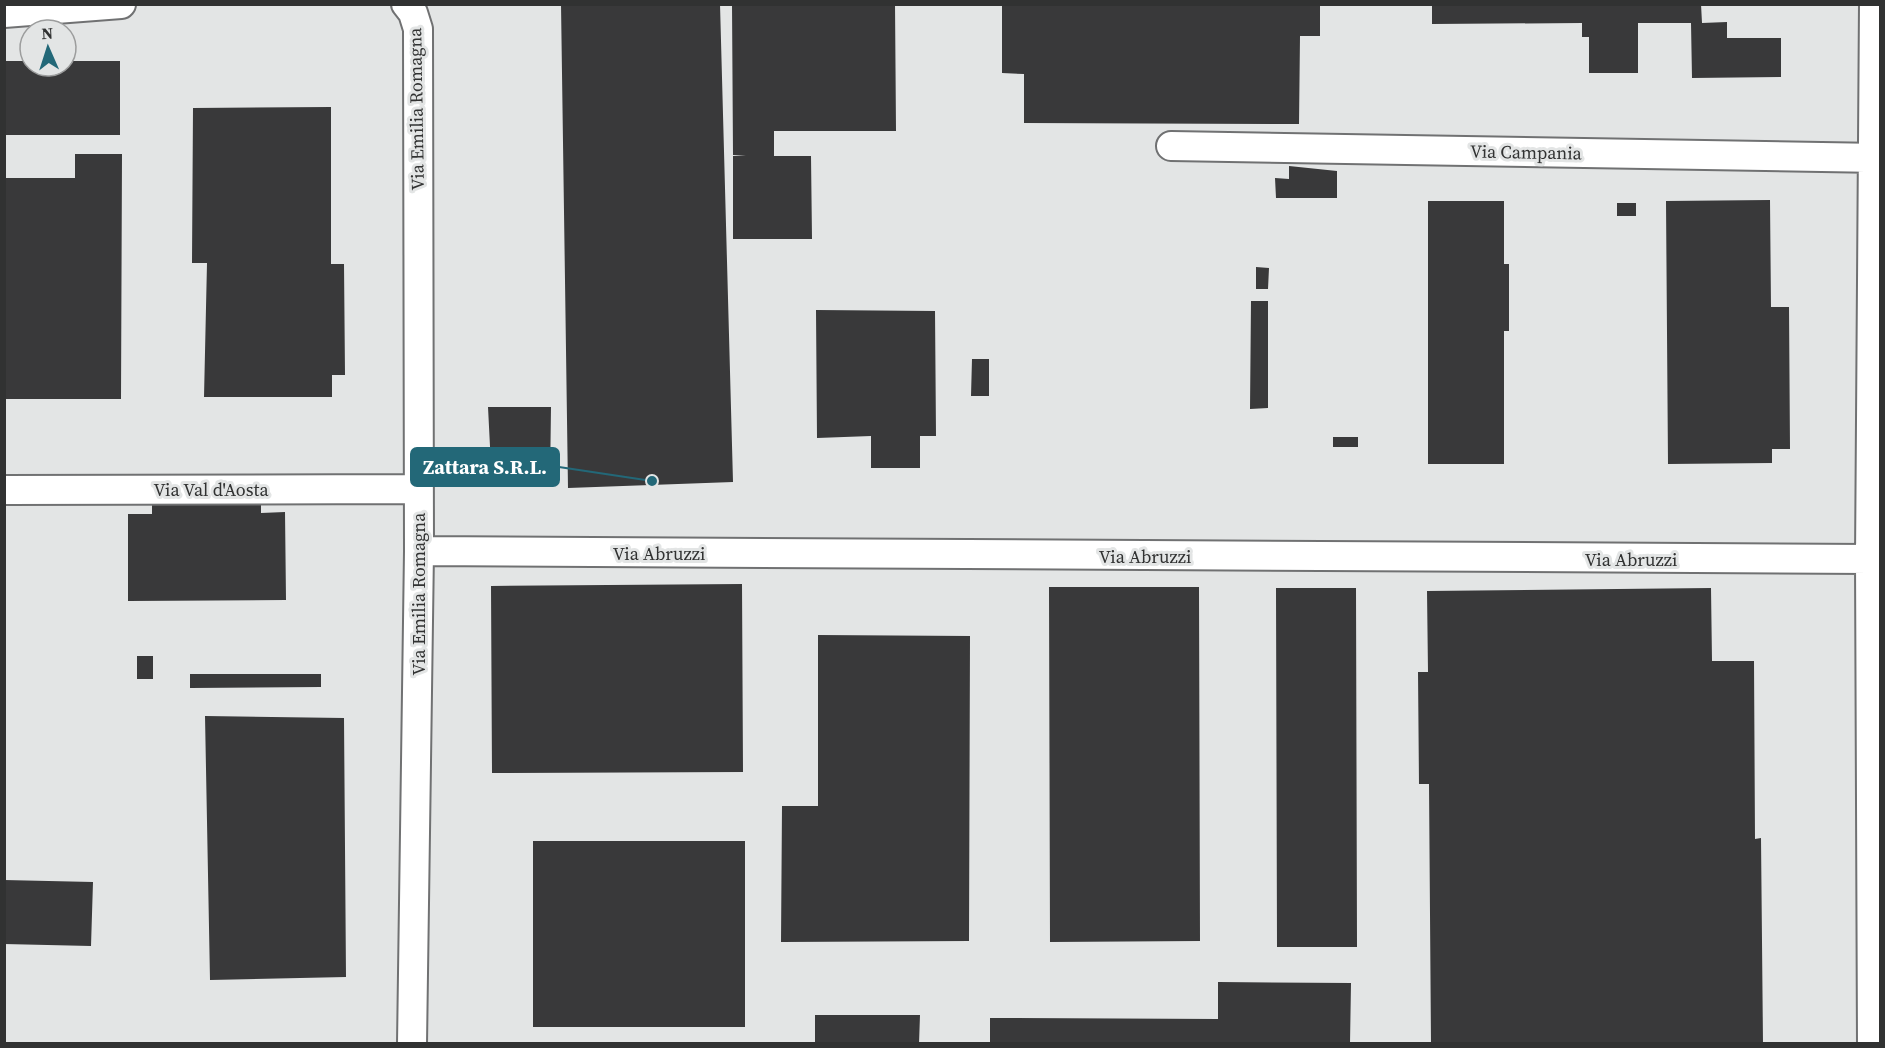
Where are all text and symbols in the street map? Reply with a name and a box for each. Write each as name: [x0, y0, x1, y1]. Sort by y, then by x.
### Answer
north arrow: [18, 18, 78, 78]
text: N: [41, 22, 54, 44]
street label: Via Emilia Romagna: [402, 27, 430, 191]
street label: Via Campania: [1470, 139, 1583, 165]
callout: Zattara S.R.L.: [411, 448, 559, 486]
text: Zattara S.R.L.: [423, 453, 547, 481]
street label: Via Val d'Aosta: [153, 477, 269, 502]
street label: Via Emilia Romagna: [406, 512, 431, 675]
street label: Via Abruzzi: [613, 541, 705, 566]
street label: Via Abruzzi: [1099, 544, 1191, 569]
street label: Via Abruzzi: [1585, 547, 1677, 572]

